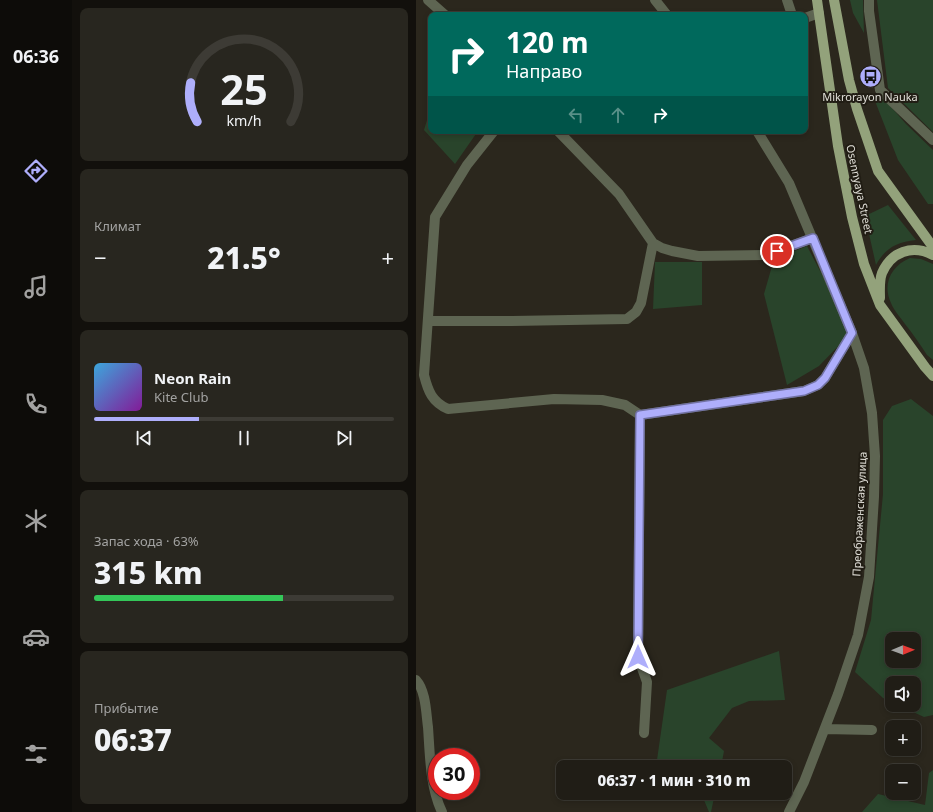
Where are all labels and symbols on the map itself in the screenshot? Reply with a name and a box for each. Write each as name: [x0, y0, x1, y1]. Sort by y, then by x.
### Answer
bus stop icon: Mikrorayon Nauka: [857, 63, 883, 89]
place label: Mikrorayon Nauka: [822, 89, 918, 104]
street label: Osennyaya Street: [843, 143, 877, 235]
pin: [760, 234, 794, 268]
street label: Преображенская улица: [848, 451, 870, 577]
north arrow: [885, 632, 921, 668]
position arrow: [617, 636, 659, 678]
speed limit sign: 30: [428, 748, 480, 800]

